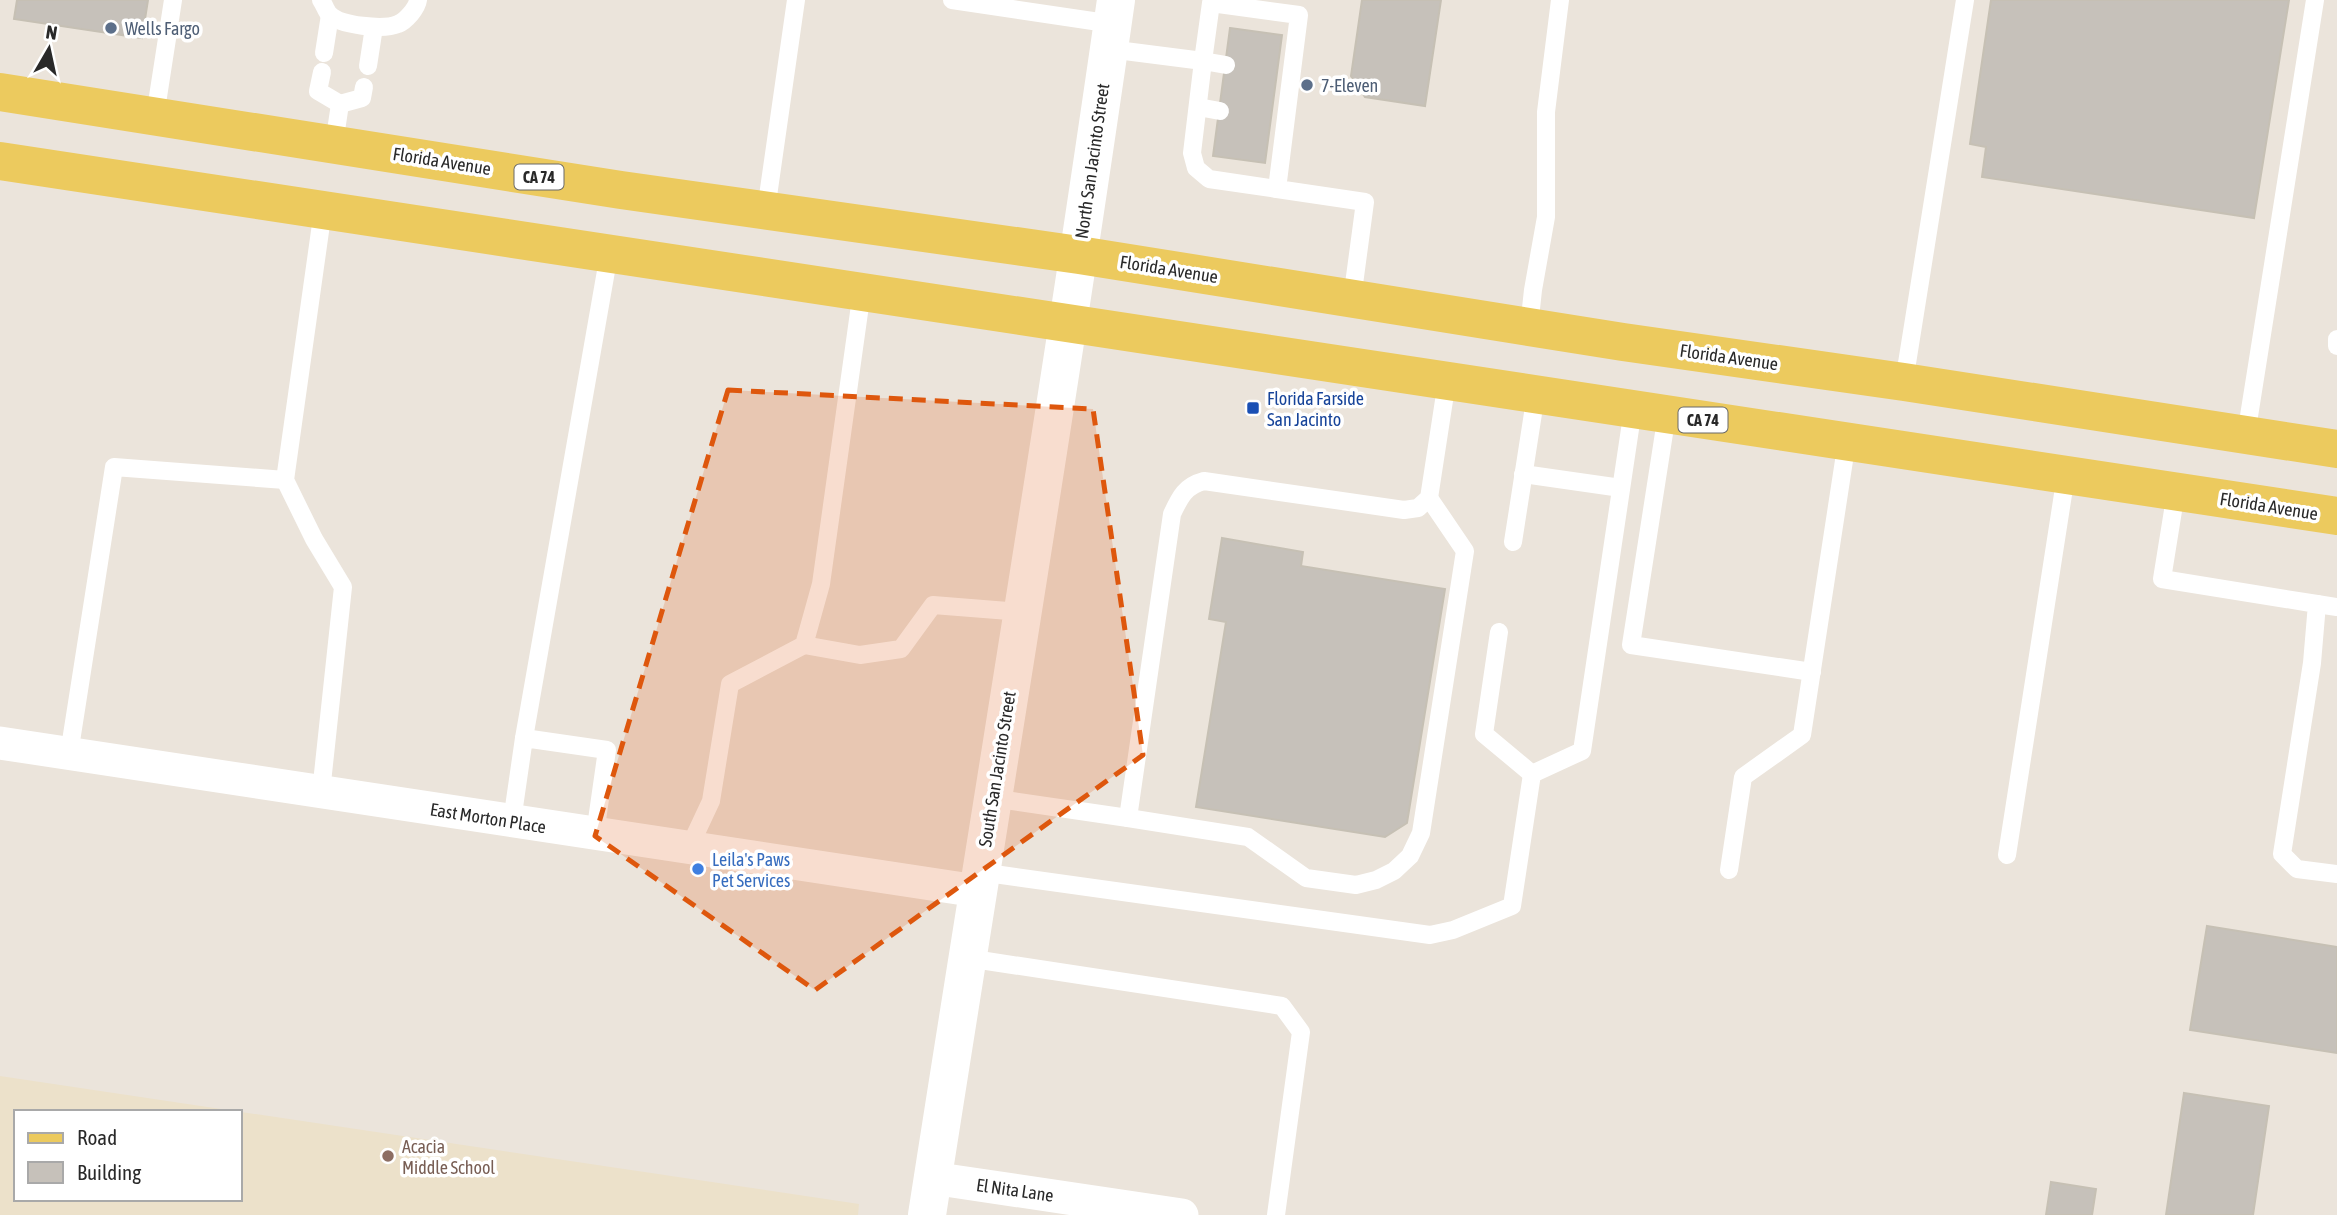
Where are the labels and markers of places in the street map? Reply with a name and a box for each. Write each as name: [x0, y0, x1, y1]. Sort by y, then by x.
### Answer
place label: Wells Fargo: [125, 18, 200, 39]
marker: Wells Fargo: [103, 20, 119, 36]
place label: 7-Eleven: [1321, 75, 1378, 96]
marker: 7-Eleven: [1299, 77, 1315, 93]
place label: Florida Farside San Jacinto: [1267, 388, 1364, 430]
marker: Florida Farside San Jacinto: [1245, 400, 1261, 416]
place label: Leila's Paws Pet Services: [712, 849, 790, 891]
marker: Leila's Paws Pet Services: [690, 861, 706, 877]
place label: Acacia Middle School: [402, 1136, 495, 1178]
marker: Acacia Middle School: [380, 1148, 396, 1164]

